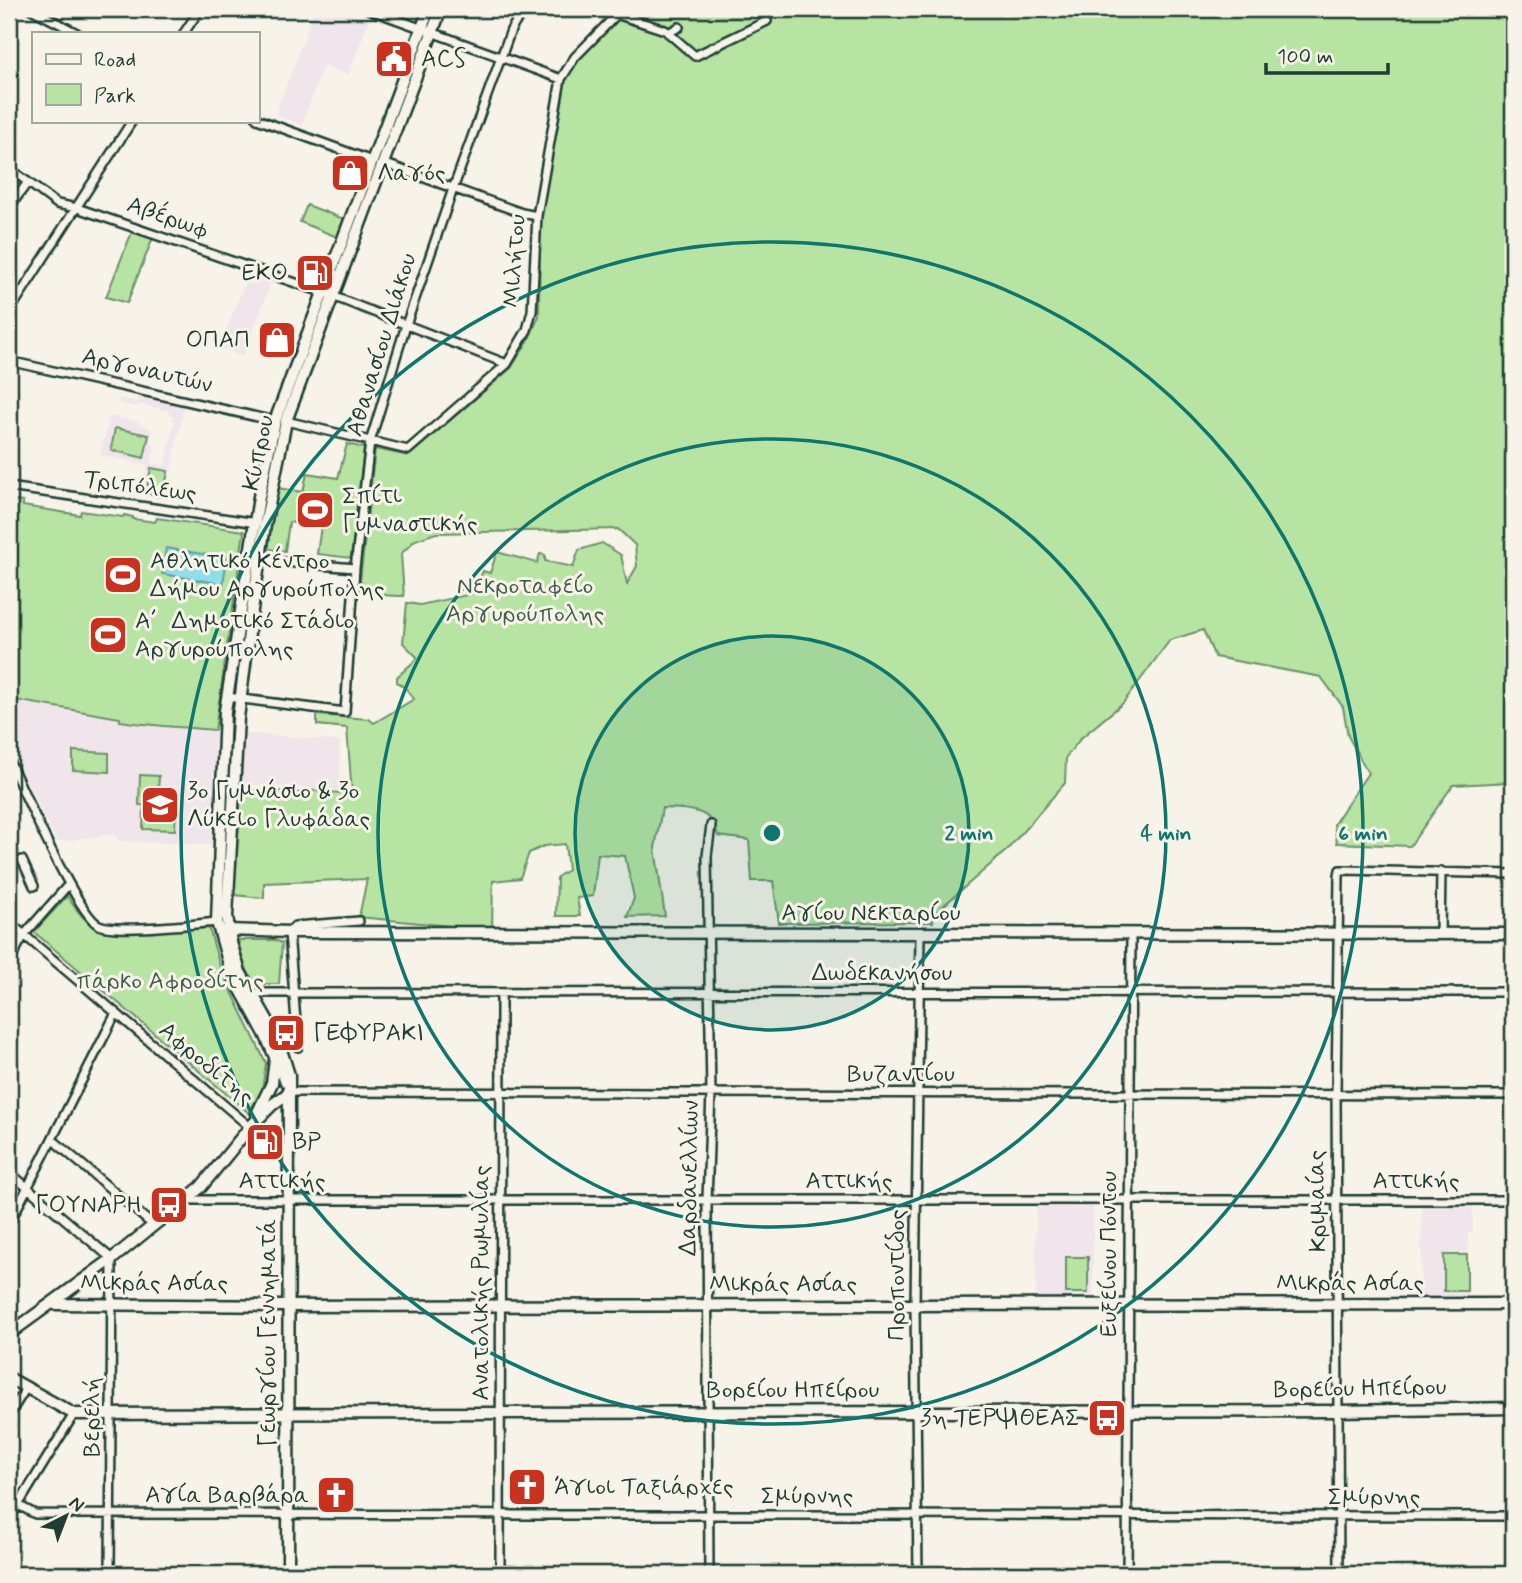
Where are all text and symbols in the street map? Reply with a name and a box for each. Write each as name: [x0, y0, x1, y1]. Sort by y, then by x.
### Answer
legend: [32, 32, 259, 122]
scale bar: [1266, 32, 1389, 76]
public building icon: ACS: [373, 38, 415, 80]
text: 100 m: [1277, 43, 1333, 71]
place label: ACS: [421, 44, 466, 75]
text: Road: [94, 46, 136, 74]
text: Park: [94, 82, 136, 110]
shop icon: Λαγός: [329, 152, 371, 194]
place label: Λαγός: [377, 158, 445, 189]
street label: Αβέρωφ: [123, 189, 214, 247]
street label: Μιλήτου: [496, 213, 534, 309]
street label: Αθανασίου Διάκου: [339, 249, 425, 441]
fuel station icon: ΕΚΟ: [294, 252, 336, 294]
place label: ΕΚΟ: [242, 258, 288, 289]
shop icon: ΟΠΑΠ: [256, 319, 298, 361]
place label: ΟΠΑΠ: [185, 325, 250, 356]
street label: Αργοναυτών: [79, 341, 215, 401]
street label: Κύπρου: [236, 412, 282, 494]
street label: Τριπόλεως: [82, 464, 198, 510]
place label: Σπίτι Γυμναστικής: [342, 481, 477, 540]
sports icon: Σπίτι Γυμναστικής: [294, 489, 336, 531]
place label: Αθλητικό Κέντρο Δήμου Αργυρούπολης: [150, 545, 385, 605]
sports icon: Αθλητικό Κέντρο Δήμου Αργυρούπολης: [102, 554, 144, 596]
park label: Νεκροταφείο Αργυρούπολης: [446, 571, 604, 630]
place label: Α΄ Δημοτικό Στάδιο Αργυρούπολης: [135, 606, 354, 665]
sports icon: Α΄ Δημοτικό Στάδιο Αργυρούπολης: [87, 614, 129, 656]
place label: 3ο Γυμνάσιο & 3ο Λύκειο Γλυφάδας: [187, 776, 370, 835]
school or university icon: 3ο Γυμνάσιο & 3ο Λύκειο Γλυφάδας: [139, 784, 181, 826]
text: 2 min: [944, 820, 994, 848]
text: 4 min: [1140, 820, 1192, 848]
text: 6 min: [1338, 820, 1388, 848]
centre of rings: [760, 821, 784, 845]
street label: Αγίου Νεκταρίου: [781, 898, 961, 929]
street label: Δωδεκανήσου: [812, 958, 952, 989]
park label: πάρκο Αφροδίτης: [76, 966, 264, 997]
bus stop icon: ΓΕΦΥΡΑΚΙ: [265, 1012, 307, 1054]
street label: Αφροδίτης: [152, 1015, 260, 1113]
place label: ΓΕΦΥΡΑΚΙ: [313, 1018, 424, 1049]
street label: Βυζαντίου: [847, 1059, 955, 1090]
street label: Δαρδανελλίων: [673, 1100, 707, 1256]
fuel station icon: BP: [244, 1121, 286, 1163]
place label: BP: [292, 1127, 321, 1158]
street label: Κριμαίας: [1302, 1150, 1334, 1252]
street label: Ανατολικής Ρωμυλίας: [466, 1165, 497, 1401]
street label: Αττικής: [238, 1166, 326, 1197]
street label: Αττικής: [805, 1166, 893, 1197]
street label: Αττικής: [1372, 1166, 1460, 1197]
street label: Ευξείνου Πόντου: [1094, 1171, 1125, 1337]
bus stop icon: ΓΟΥΝΑΡΗ: [148, 1184, 190, 1226]
place label: ΓΟΥΝΑΡΗ: [35, 1190, 142, 1221]
street label: Προποντίδος: [882, 1209, 913, 1341]
street label: Γεωργίου Γεννηματά: [253, 1219, 284, 1447]
street label: Μικράς Ασίας: [80, 1268, 228, 1299]
street label: Μικράς Ασίας: [1276, 1268, 1424, 1299]
street label: Μικράς Ασίας: [709, 1269, 857, 1300]
street label: Βορείου Ηπείρου: [1273, 1372, 1447, 1406]
street label: Βορείου Ηπείρου: [707, 1375, 880, 1406]
street label: Βερελή: [77, 1377, 108, 1457]
bus stop icon: 3η ΤΕΡΨΙΘΕΑΣ: [1086, 1397, 1128, 1439]
place label: 3η ΤΕΡΨΙΘΕΑΣ: [921, 1403, 1080, 1434]
church icon: Άγιοι Ταξιάρχες: [506, 1466, 548, 1508]
place label: Άγιοι Ταξιάρχες: [554, 1472, 734, 1503]
church icon: Αγία Βαρβάρα: [315, 1474, 357, 1516]
place label: Αγία Βαρβάρα: [145, 1480, 309, 1511]
street label: Σμύρνης: [761, 1481, 853, 1512]
north arrow: [32, 1482, 102, 1552]
street label: Σμύρνης: [1328, 1482, 1420, 1513]
text: N: [63, 1491, 89, 1518]

